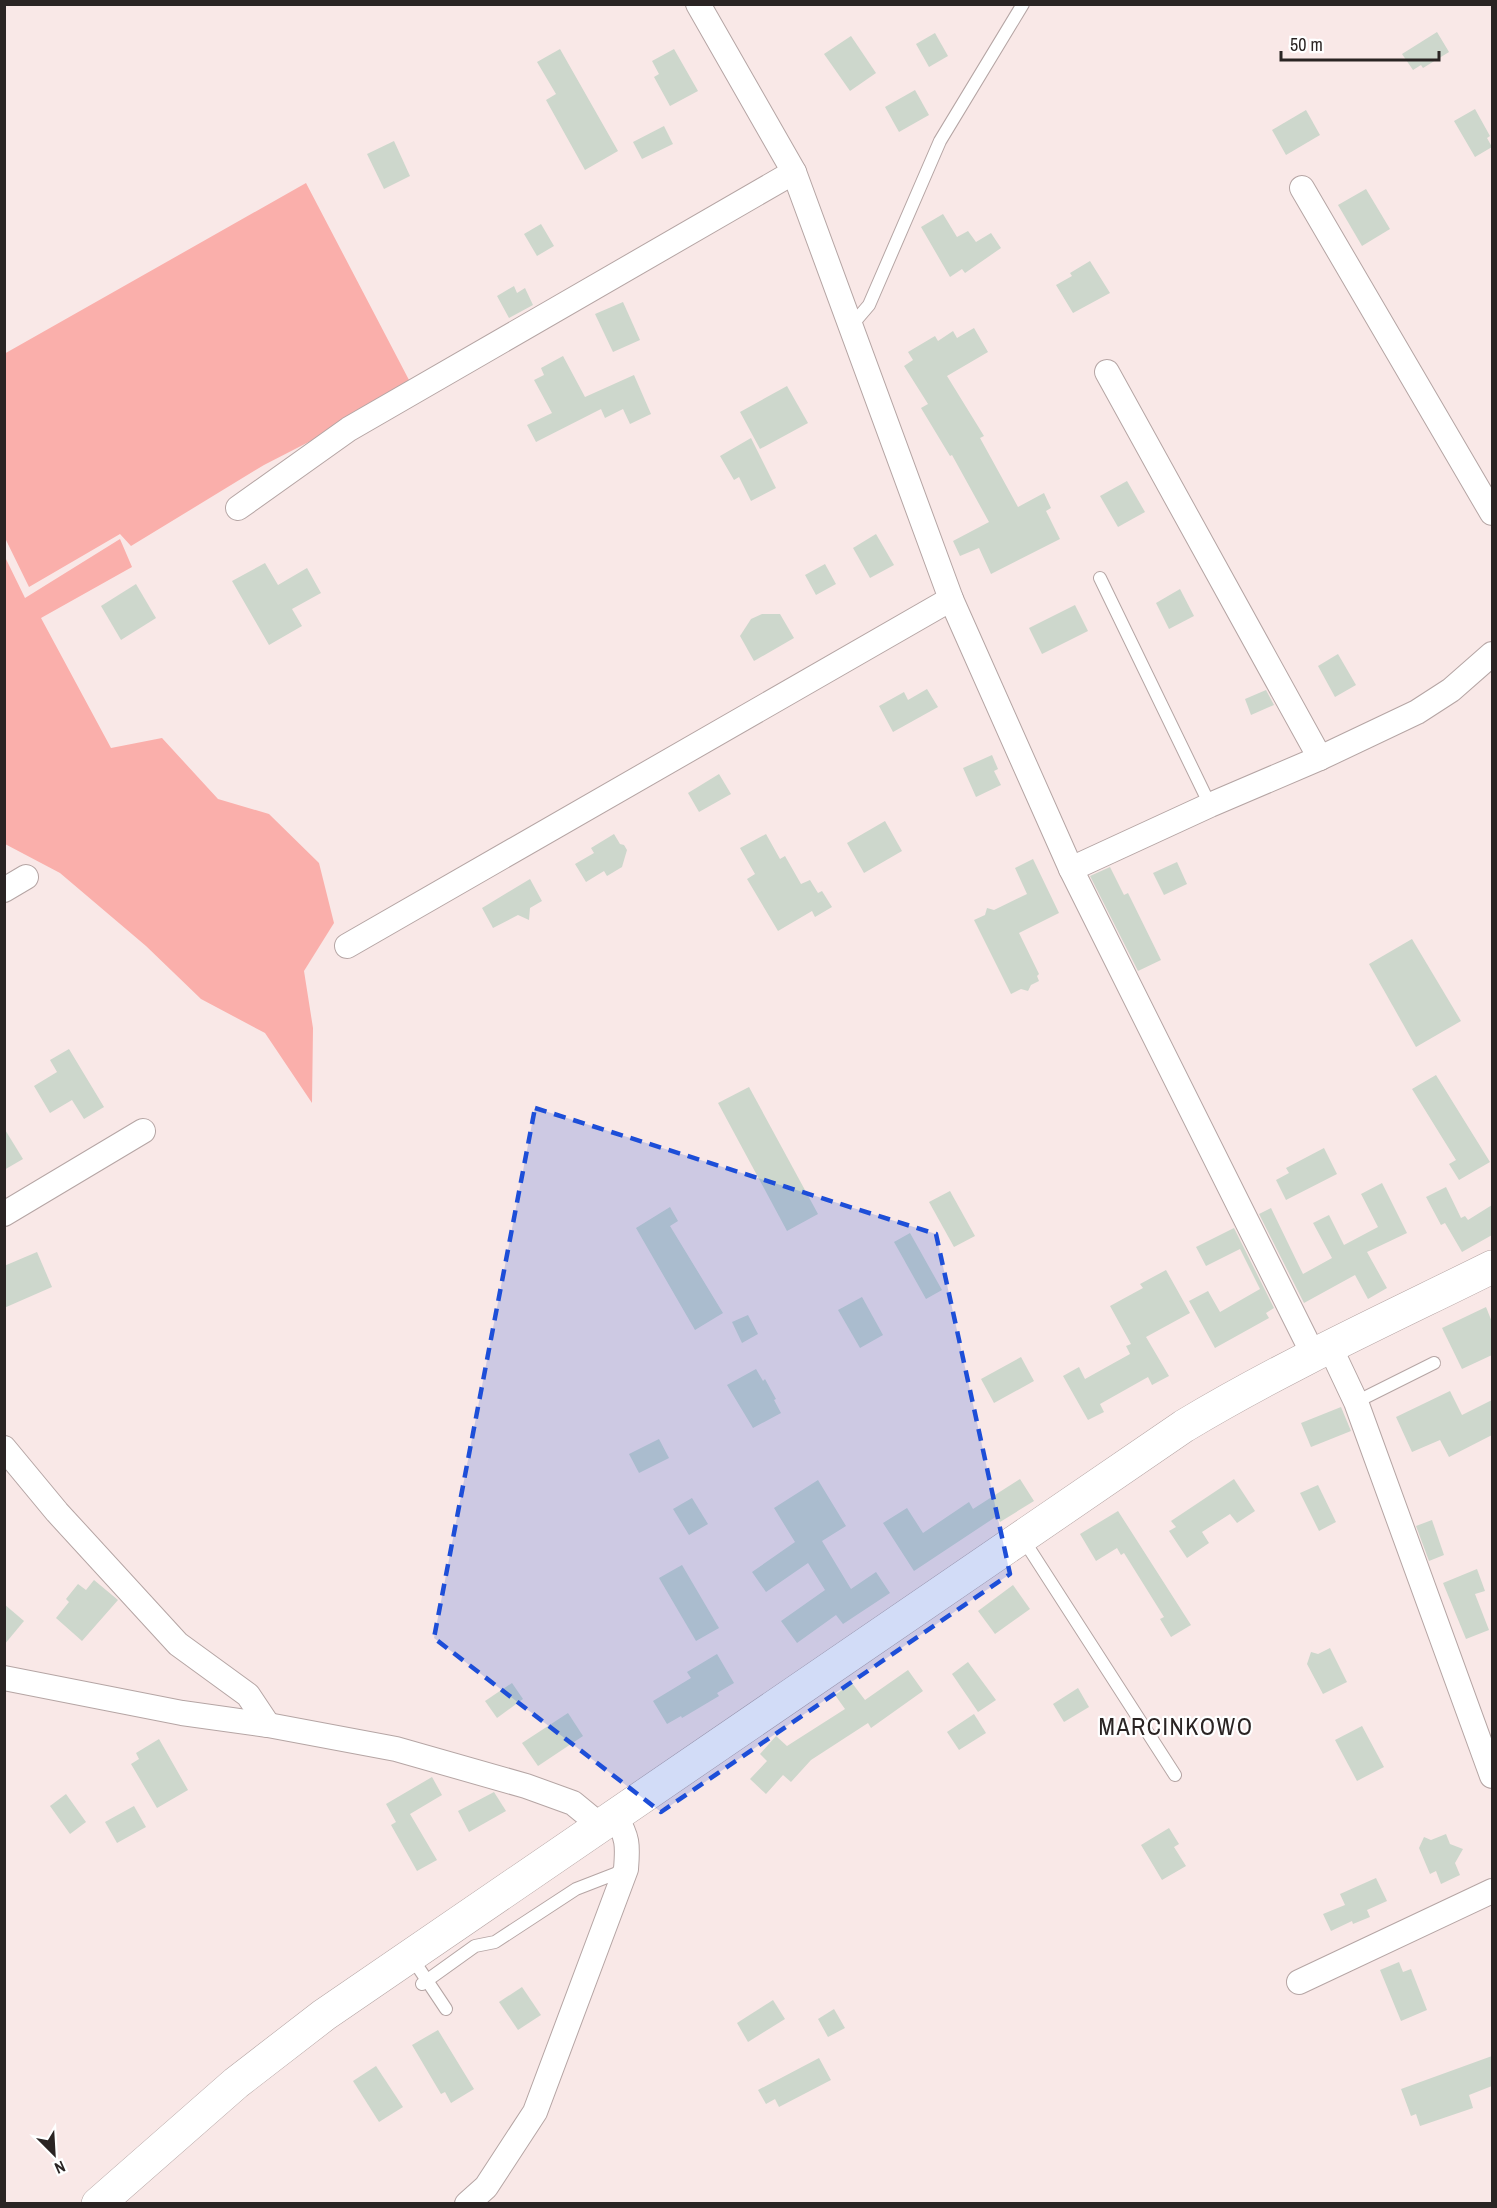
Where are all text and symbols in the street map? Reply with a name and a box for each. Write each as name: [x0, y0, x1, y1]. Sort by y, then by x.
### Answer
scale bar: [1281, 24, 1438, 62]
text: 50 m: [1290, 32, 1323, 57]
district label: MARCINKOWO: [1099, 1710, 1253, 1742]
north arrow: [24, 2124, 84, 2184]
text: N: [51, 2156, 69, 2180]

